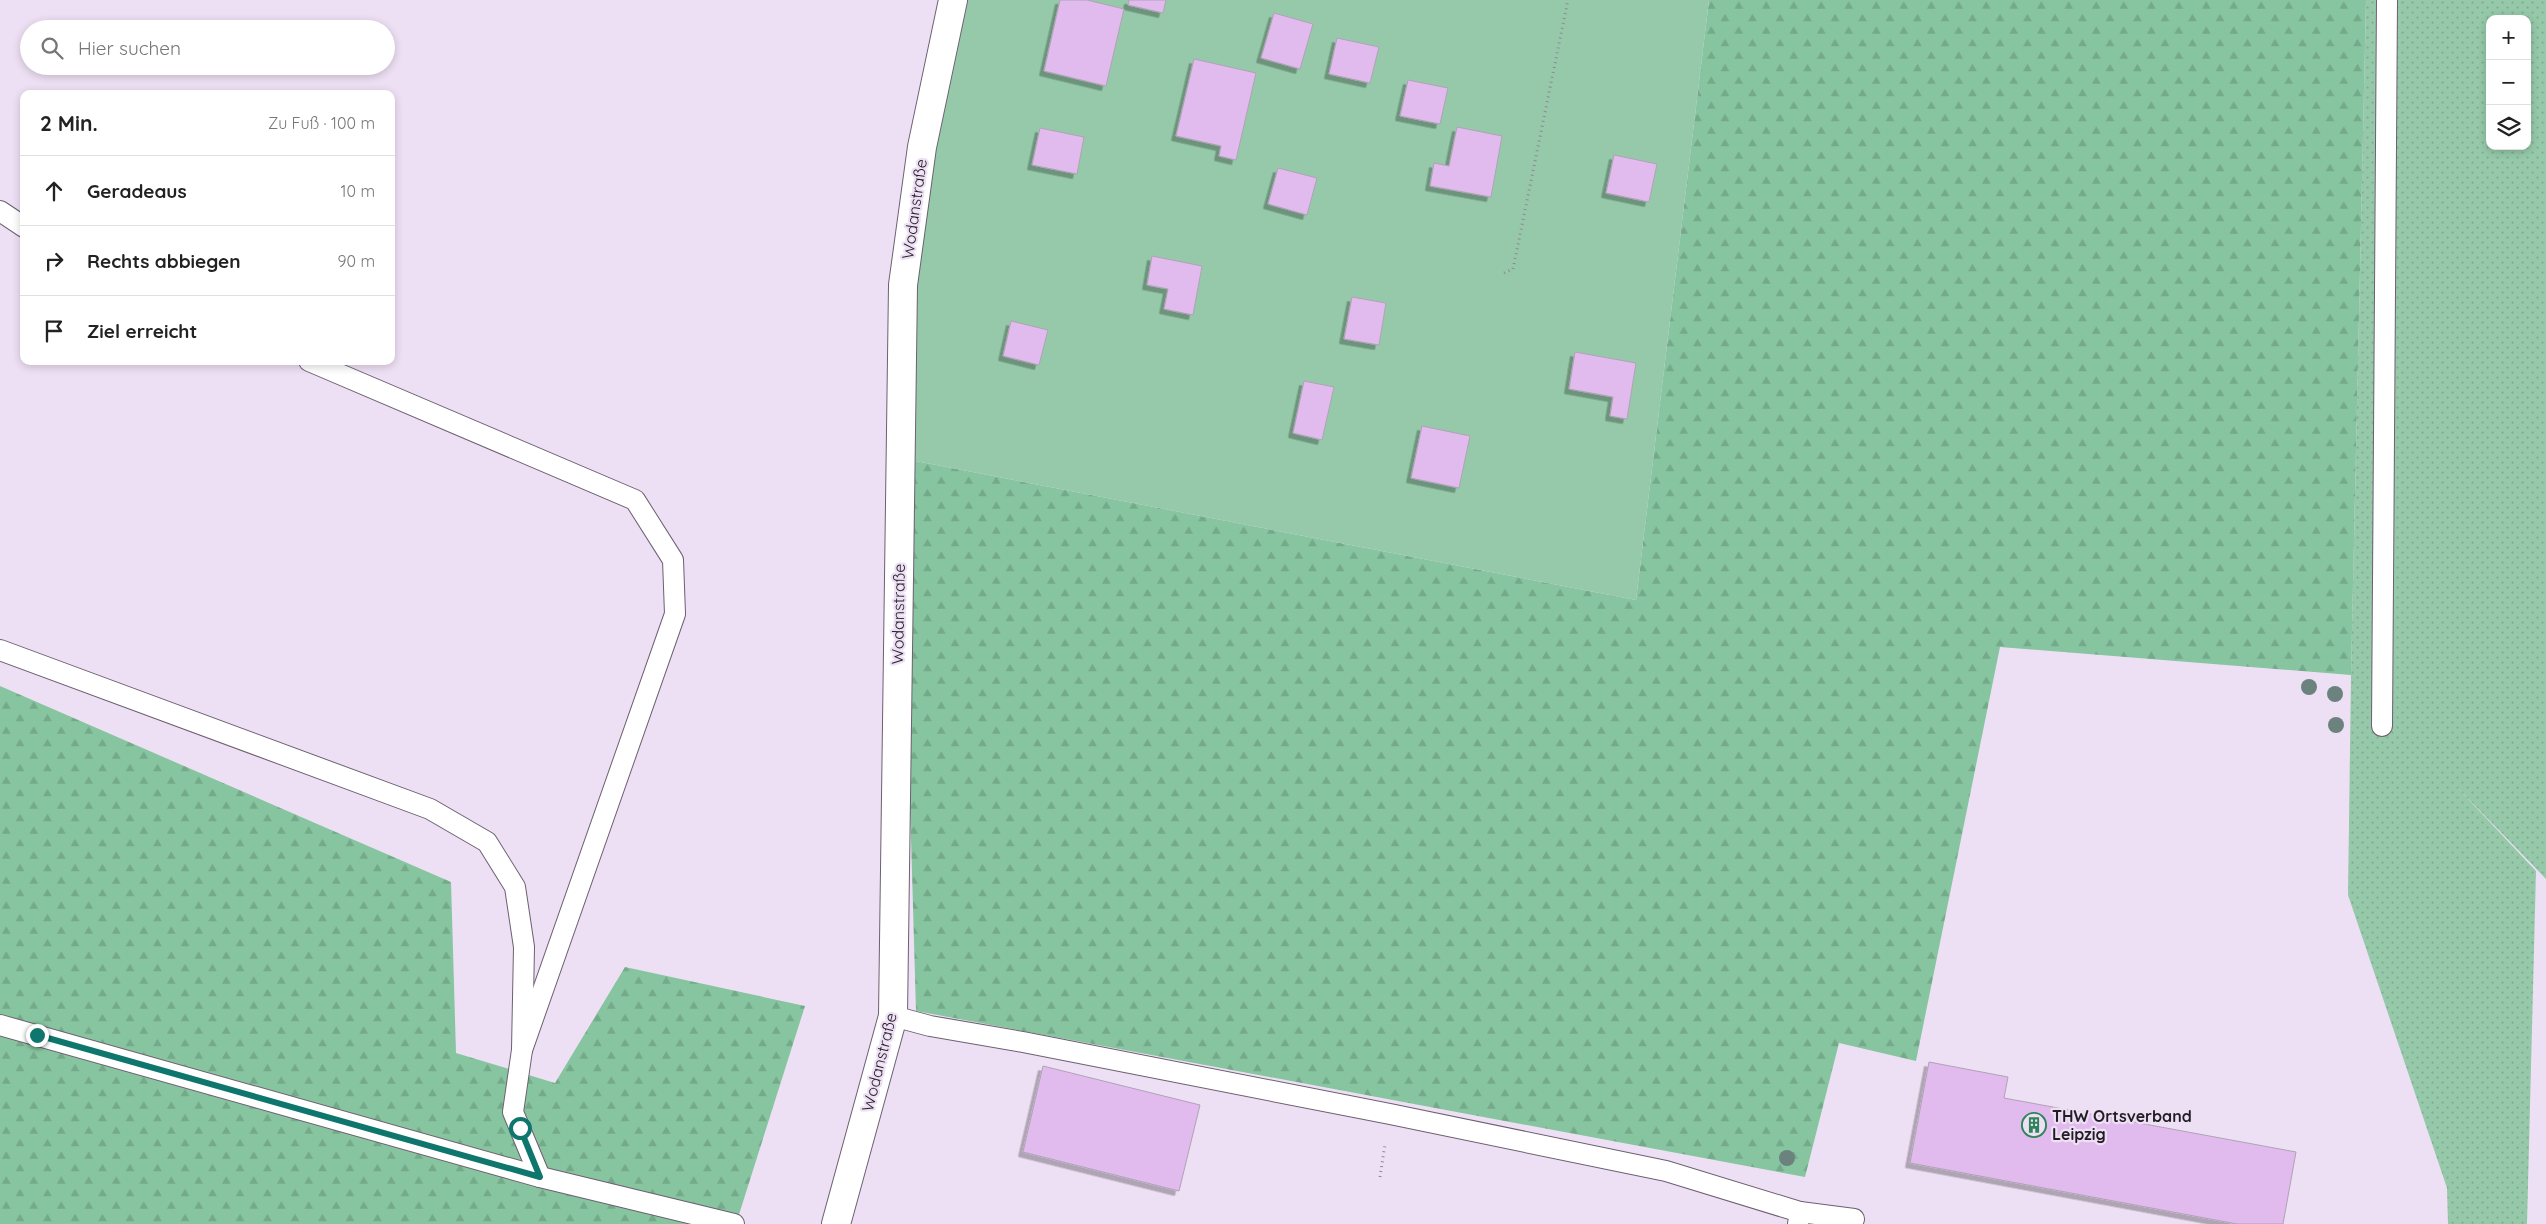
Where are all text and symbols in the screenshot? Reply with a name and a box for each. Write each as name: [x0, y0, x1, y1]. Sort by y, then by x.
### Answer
map controls: [2486, 15, 2531, 150]
button: +: [2486, 15, 2531, 60]
search box: [20, 20, 395, 75]
icon: search: [38, 34, 66, 62]
text: Hier suchen: [78, 36, 181, 60]
button: −: [2486, 60, 2531, 105]
button: layers: [2486, 105, 2531, 150]
text: 2 Min.: [40, 110, 98, 136]
text: Zu Fuß · 100 m: [268, 113, 375, 133]
street label: Wodanstraße: [897, 158, 931, 260]
icon: ahead: [40, 177, 68, 205]
text: Geradeaus: [87, 179, 187, 203]
text: 10 m: [341, 181, 375, 201]
icon: right: [40, 247, 68, 275]
text: Rechts abbiegen: [87, 249, 240, 273]
text: 90 m: [338, 251, 375, 271]
icon: arrive: [40, 317, 68, 345]
text: Ziel erreicht: [87, 319, 197, 343]
street label: Wodanstraße: [887, 563, 909, 665]
street label: Wodanstraße: [857, 1011, 901, 1113]
route end: [26, 1024, 49, 1047]
place label: THW Ortsverband Leipzig: [2052, 1106, 2192, 1144]
building icon: THW Ortsverband Leipzig: [2021, 1112, 2047, 1138]
route start: [509, 1117, 532, 1140]

